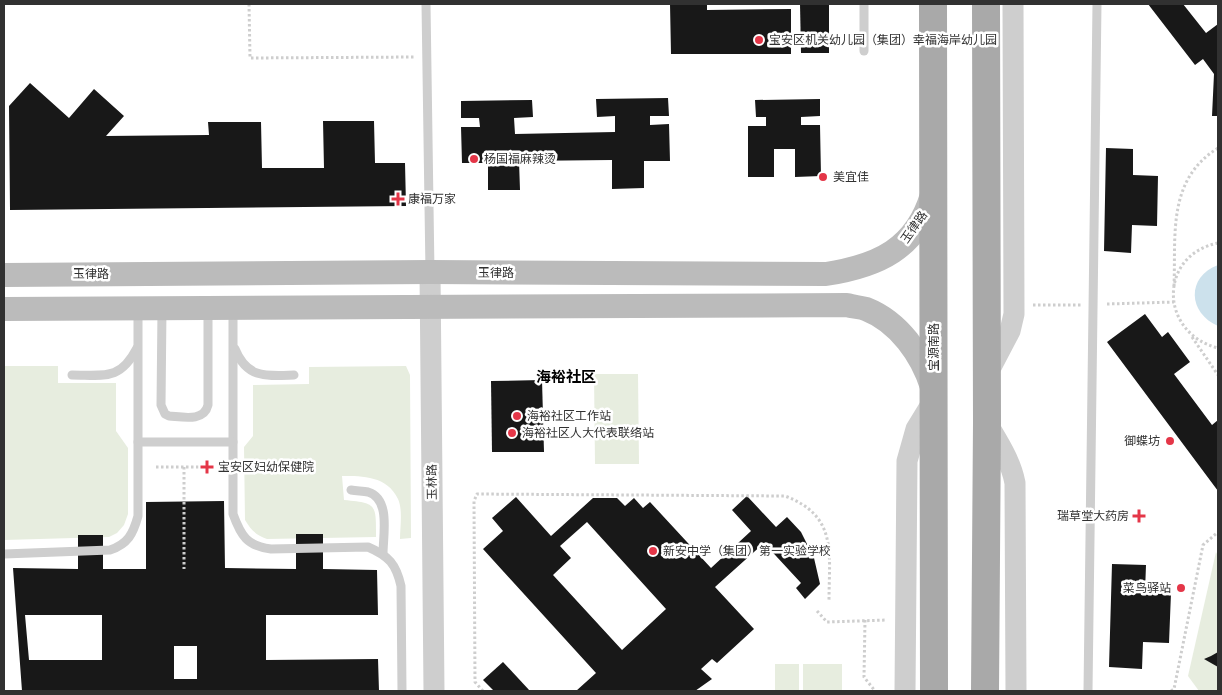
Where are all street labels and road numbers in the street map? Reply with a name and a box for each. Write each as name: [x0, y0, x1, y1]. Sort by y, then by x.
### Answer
street label: 玉律路: [898, 208, 930, 246]
street label: 玉律路: [478, 266, 514, 280]
street label: 玉律路: [73, 267, 109, 281]
street label: 宝源南路: [927, 323, 941, 371]
street label: 玉林路: [425, 464, 439, 500]

